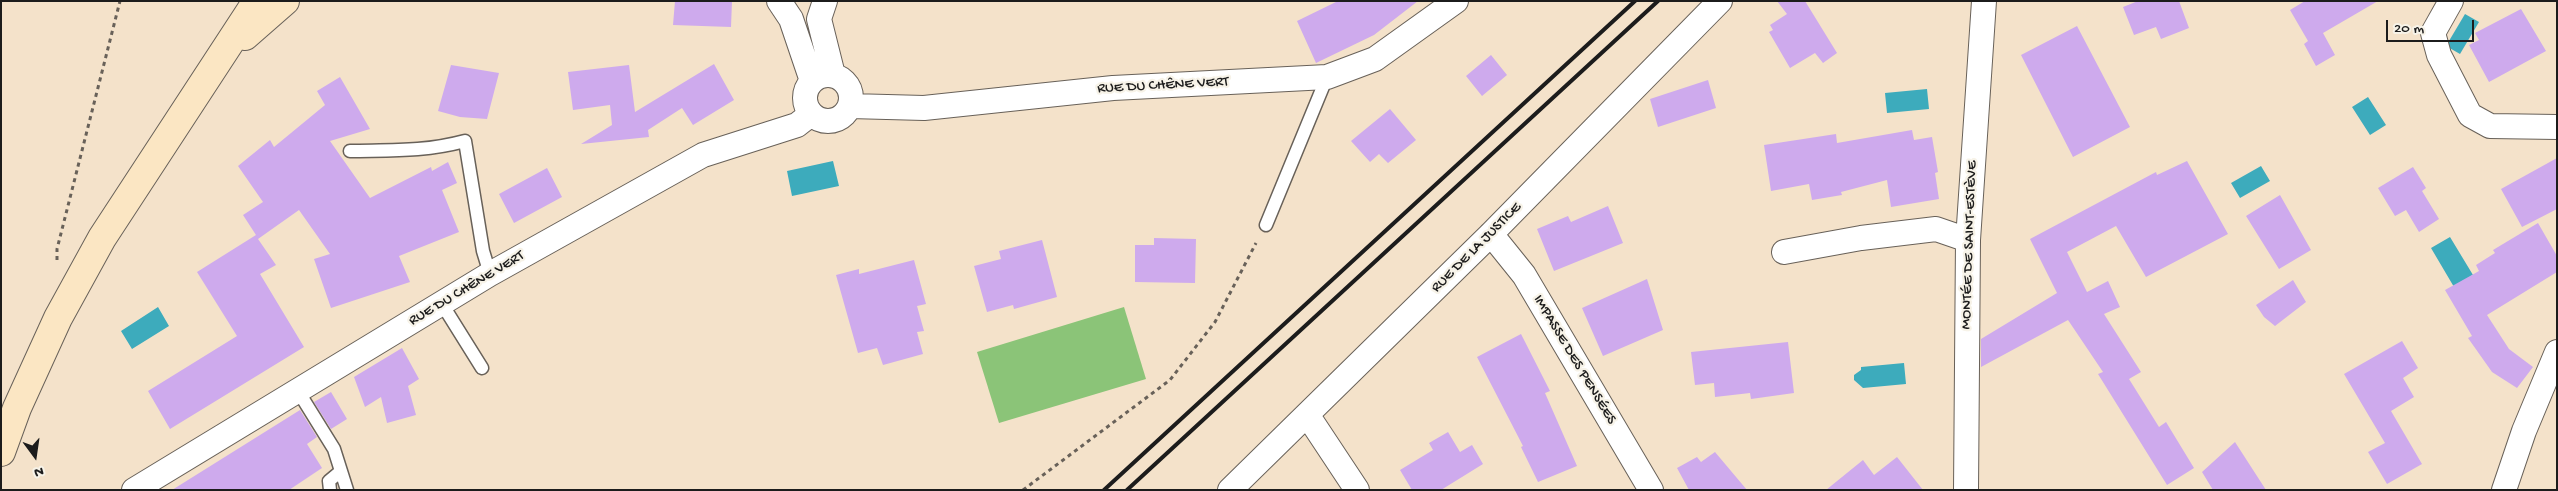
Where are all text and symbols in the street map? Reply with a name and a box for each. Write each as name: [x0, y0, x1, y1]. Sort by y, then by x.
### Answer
scale bar: [2388, 10, 2476, 42]
text: 20 m: [2394, 20, 2424, 38]
street label: RUE DU CHÊNE VERT: [1097, 74, 1229, 98]
street label: MONTÉE DE SAINT-ESTÈVE: [1958, 160, 1982, 330]
street label: RUE DE LA JUSTICE: [1428, 199, 1526, 297]
street label: RUE DU CHÊNE VERT: [406, 247, 528, 331]
street label: IMPASSE DES PENSÉES: [1528, 292, 1620, 428]
north arrow: [10, 431, 60, 481]
text: N: [32, 462, 45, 480]

